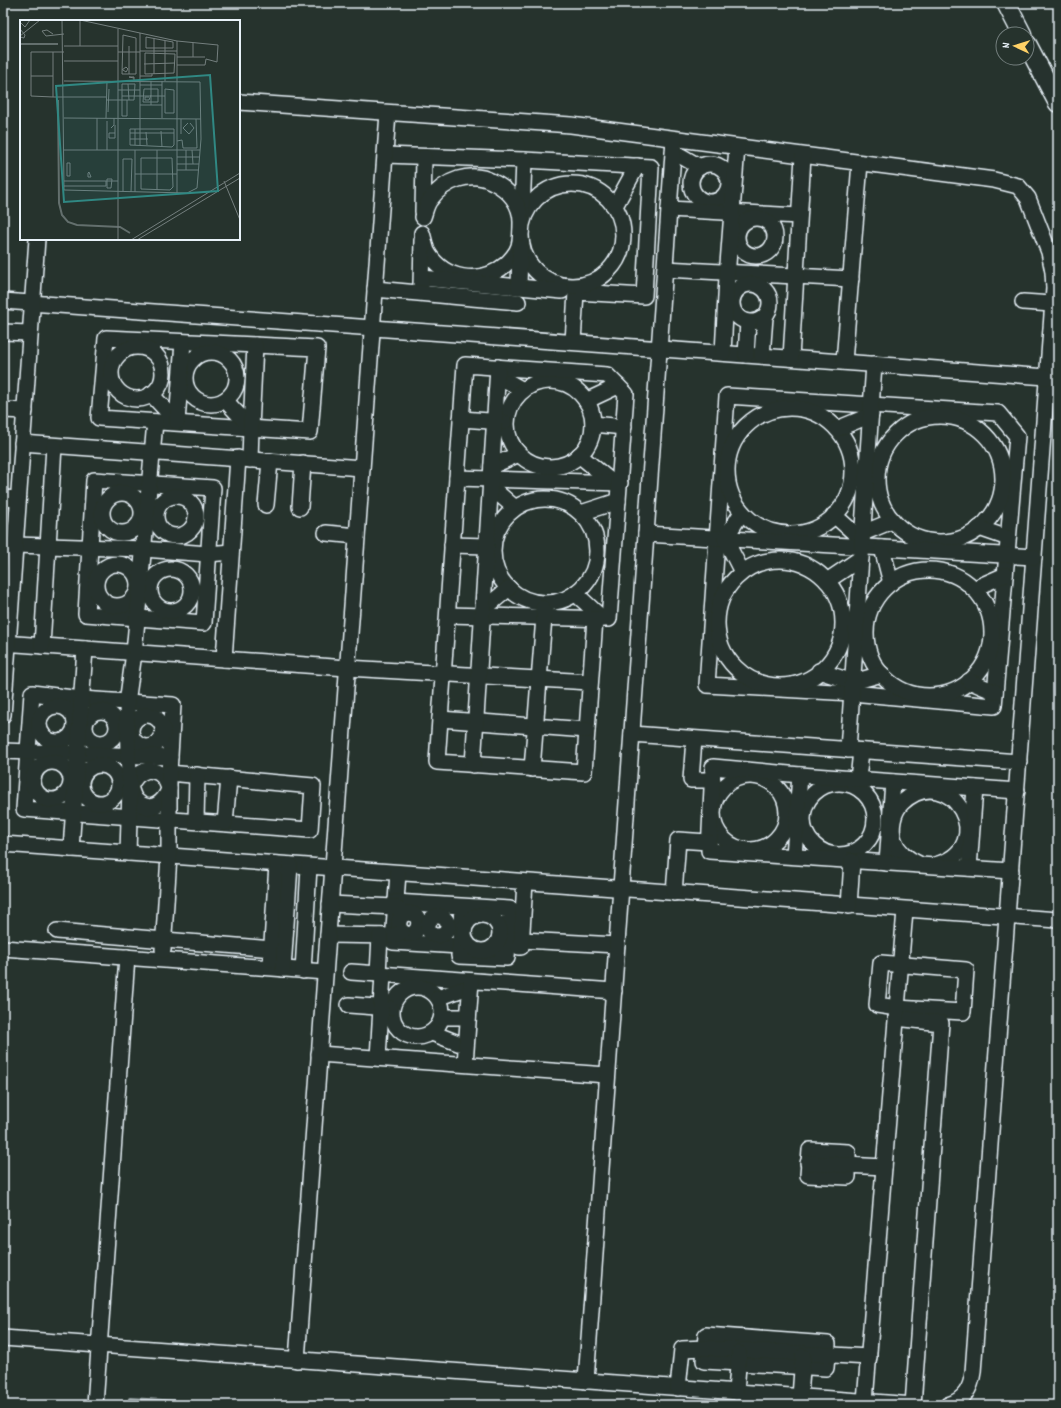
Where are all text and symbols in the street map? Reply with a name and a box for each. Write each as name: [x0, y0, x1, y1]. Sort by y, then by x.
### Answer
inset map: [20, 20, 240, 240]
north arrow: [995, 26, 1035, 66]
text: N: [999, 42, 1015, 49]

